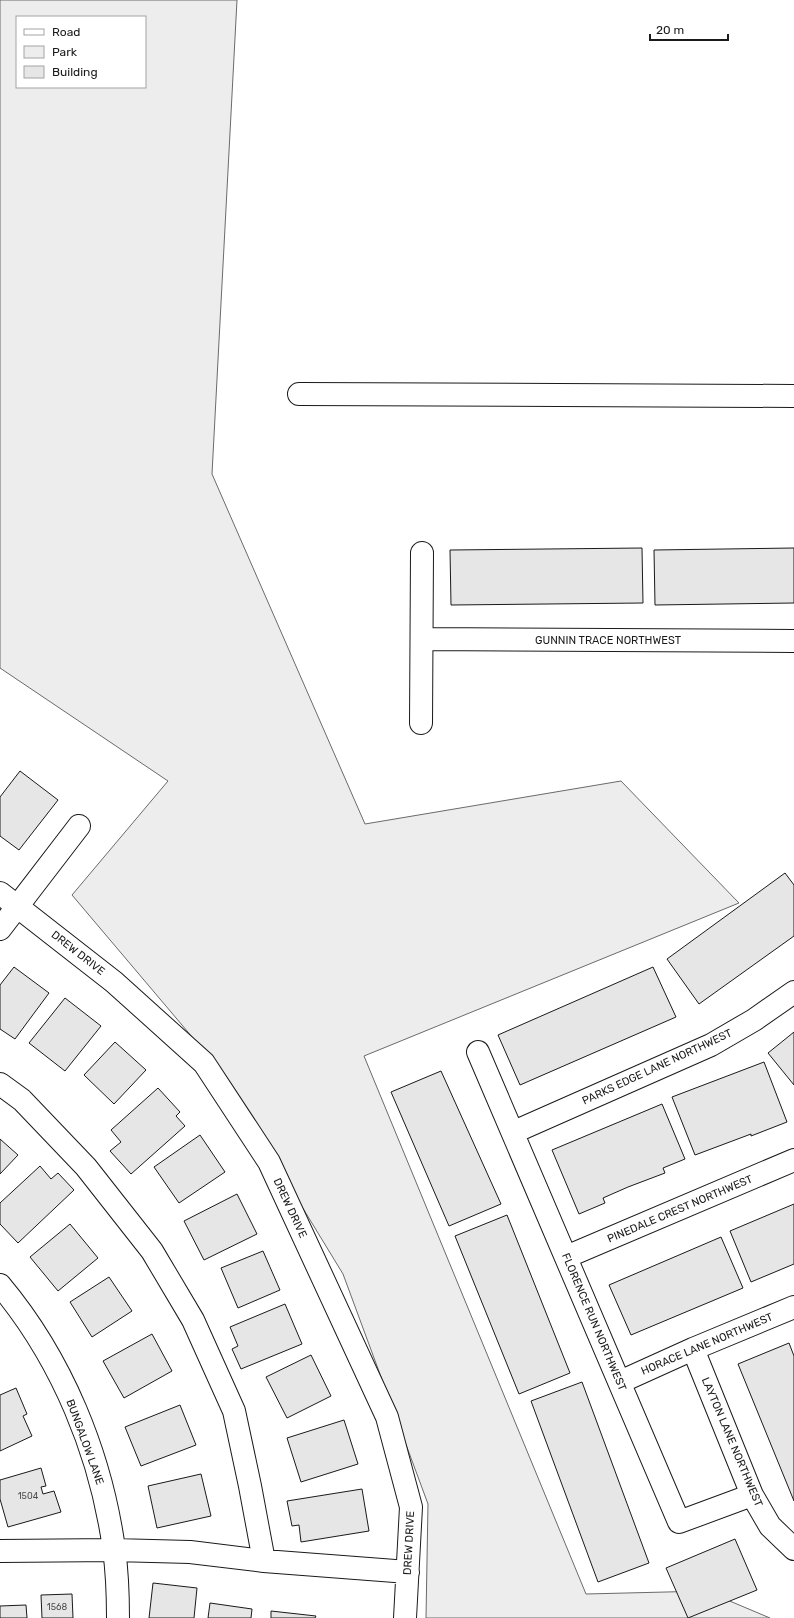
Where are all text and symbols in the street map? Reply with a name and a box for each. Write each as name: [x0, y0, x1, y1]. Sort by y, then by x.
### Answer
legend: [16, 16, 146, 88]
scale bar: [650, 16, 728, 42]
text: 20 m: [656, 23, 684, 37]
text: Road: [52, 25, 80, 39]
text: Park: [52, 45, 78, 59]
text: Building: [52, 65, 98, 79]
street label: GUNNIN TRACE NORTHWEST: [535, 634, 682, 647]
street label: DREW DRIVE: [49, 928, 108, 978]
street label: PARKS EDGE LANE NORTHWEST: [580, 1026, 735, 1108]
street label: PINEDALE CREST NORTHWEST: [605, 1172, 755, 1246]
street label: DREW DRIVE: [270, 1176, 310, 1240]
street label: FLORENCE RUN NORTHWEST: [559, 1251, 629, 1393]
street label: HORACE LANE NORTHWEST: [639, 1310, 775, 1378]
street label: LAYTON LANE NORTHWEST: [699, 1375, 765, 1509]
street label: BUNGALOW LANE: [63, 1397, 107, 1487]
house number: 1504: [18, 1491, 39, 1501]
street label: DREW DRIVE: [401, 1510, 417, 1576]
house number: 1568: [47, 1602, 67, 1612]

